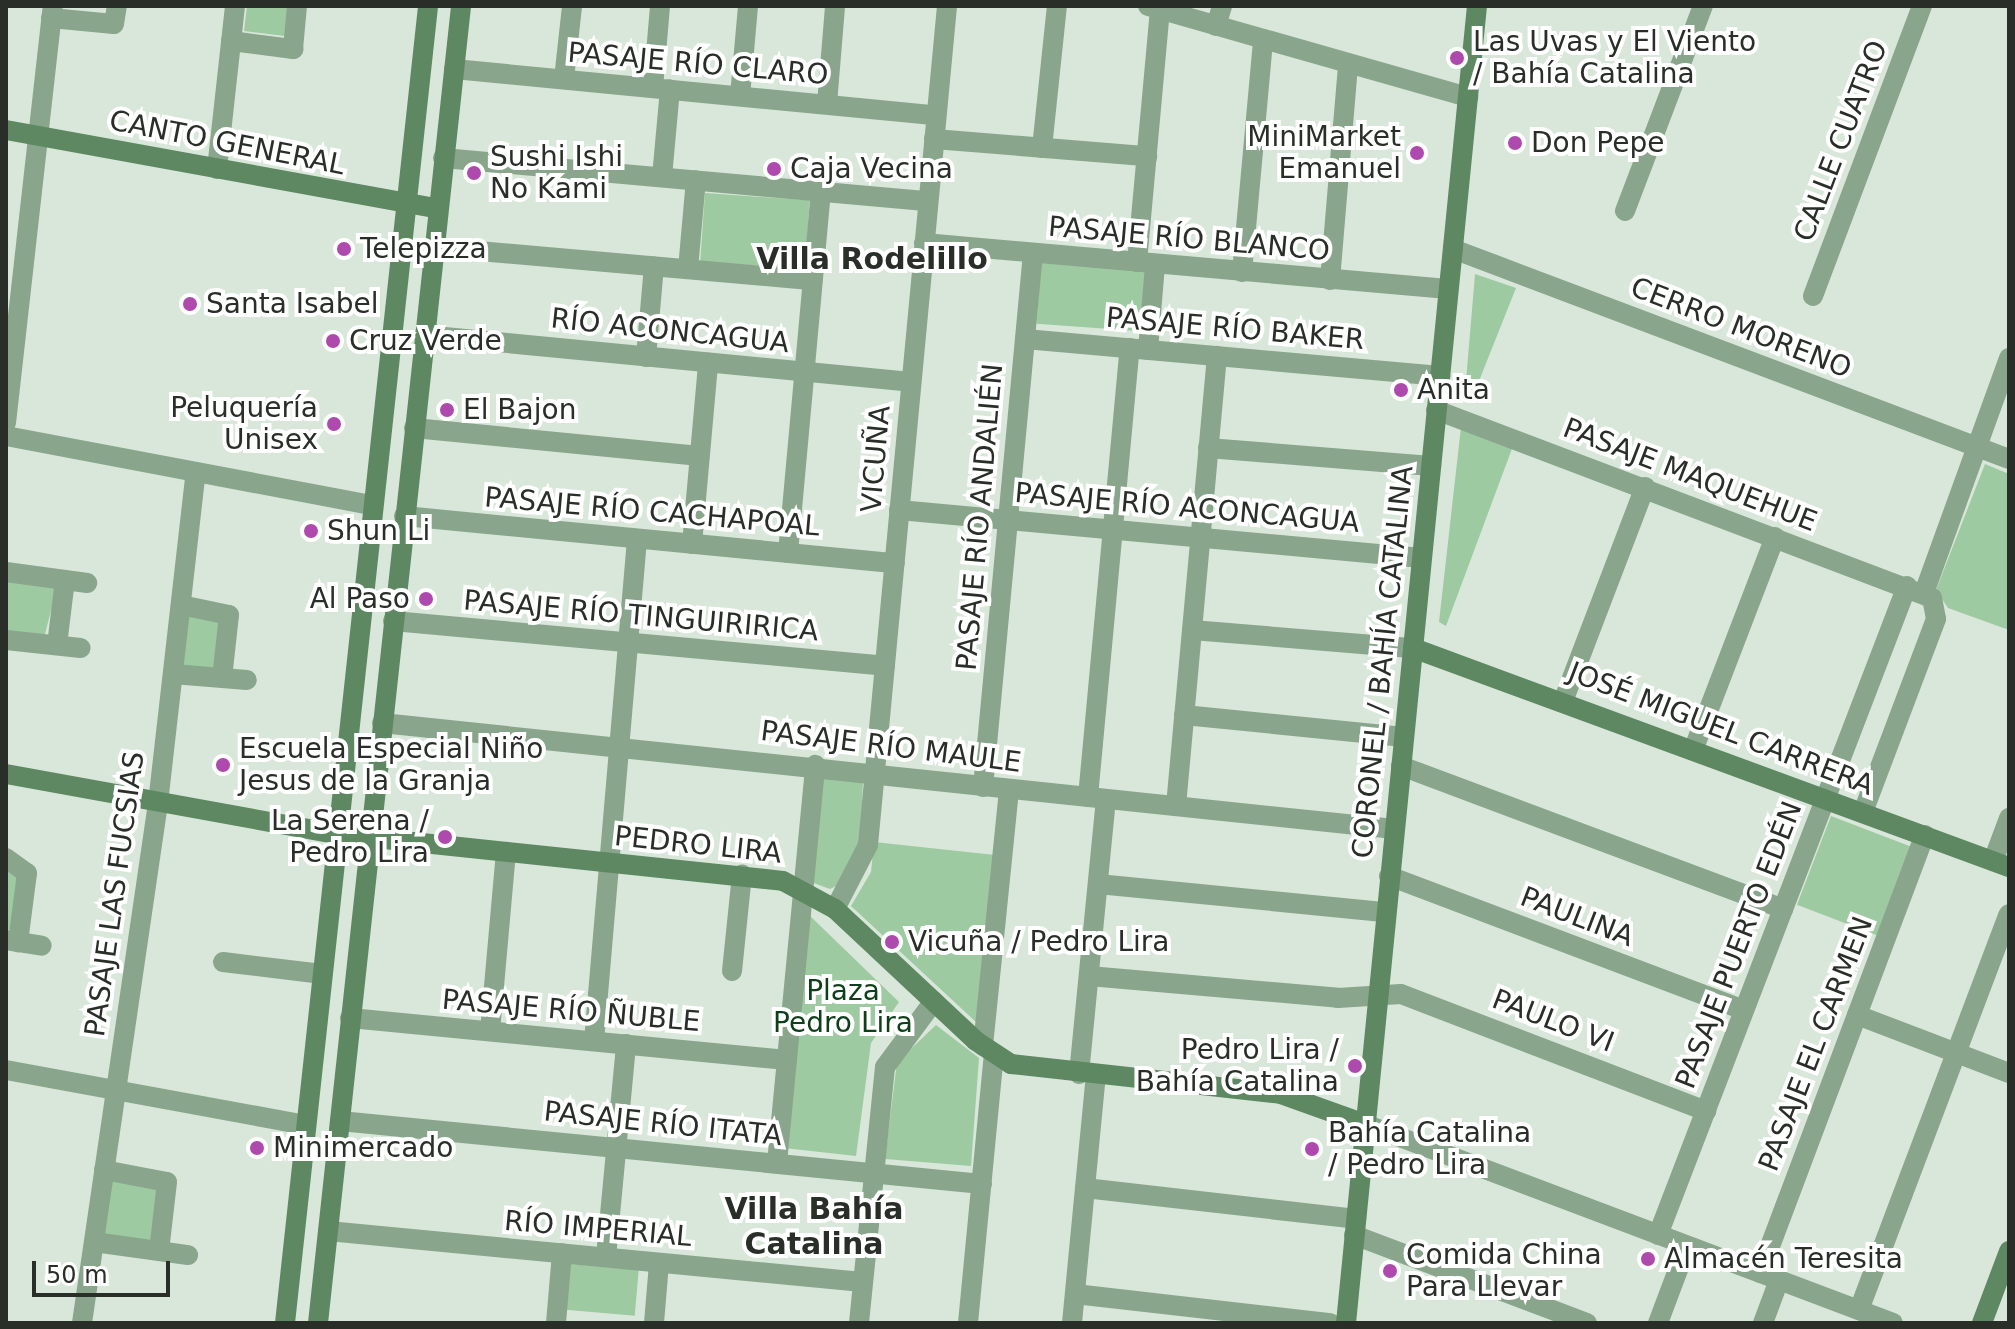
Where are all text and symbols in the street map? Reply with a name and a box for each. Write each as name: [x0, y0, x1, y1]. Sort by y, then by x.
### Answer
place label: Las Uvas y El Viento / Bahía Catalina: [1473, 25, 1756, 91]
street label: PASAJE RÍO CLARO: [566, 36, 830, 92]
street label: CALLE CUATRO: [1787, 36, 1895, 246]
marker: Las Uvas y El Viento / Bahía Catalina: [1448, 49, 1466, 67]
street label: CANTO GENERAL: [107, 104, 347, 182]
place label: MiniMarket Emanuel: [1247, 120, 1401, 186]
place label: Don Pepe: [1531, 126, 1664, 160]
marker: Don Pepe: [1506, 134, 1524, 152]
place label: Sushi Ishi No Kami: [490, 140, 623, 206]
marker: MiniMarket Emanuel: [1408, 144, 1426, 162]
place label: Caja Vecina: [790, 152, 953, 186]
marker: Caja Vecina: [765, 160, 783, 178]
marker: Sushi Ishi No Kami: [465, 164, 483, 182]
street label: PASAJE RÍO BLANCO: [1047, 210, 1331, 268]
place label: Telepizza: [360, 232, 487, 266]
marker: Telepizza: [335, 240, 353, 258]
district label: Villa Rodelillo: [756, 241, 988, 277]
street label: CERRO MORENO: [1626, 270, 1856, 386]
place label: Santa Isabel: [206, 287, 378, 321]
marker: Santa Isabel: [181, 295, 199, 313]
street label: PASAJE RÍO BAKER: [1104, 301, 1366, 357]
street label: RÍO ACONCAGUA: [549, 302, 791, 360]
place label: Cruz Verde: [349, 324, 502, 358]
marker: Cruz Verde: [324, 332, 342, 350]
street label: PASAJE RÍO ANDALIÉN: [950, 362, 1010, 672]
place label: Anita: [1417, 373, 1490, 407]
marker: Anita: [1392, 381, 1410, 399]
place label: Peluquería Unisex: [170, 391, 318, 457]
place label: El Bajon: [463, 393, 576, 427]
marker: El Bajon: [438, 401, 456, 419]
street label: VICUÑA: [855, 404, 897, 514]
street label: PASAJE MAQUEHUE: [1558, 411, 1822, 539]
marker: Peluquería Unisex: [325, 415, 343, 433]
street label: CORONEL / BAHÍA CATALINA: [1346, 464, 1420, 860]
street label: PASAJE RÍO ACONCAGUA: [1013, 476, 1361, 540]
street label: PASAJE RÍO CACHAPOAL: [483, 481, 821, 543]
place label: Shun Li: [327, 514, 430, 548]
marker: Shun Li: [302, 522, 320, 540]
place label: Al Paso: [310, 582, 410, 616]
street label: PASAJE RÍO TINGUIRIRICA: [462, 584, 820, 648]
marker: Al Paso: [417, 590, 435, 608]
street label: JOSÉ MIGUEL CARRERA: [1564, 655, 1878, 803]
street label: PASAJE RÍO MAULE: [759, 714, 1023, 780]
place label: Escuela Especial Niño Jesus de la Granja: [239, 732, 543, 798]
street label: PASAJE LAS FUCSIAS: [78, 749, 152, 1039]
marker: Escuela Especial Niño Jesus de la Granja: [214, 756, 232, 774]
street label: PASAJE PUERTO EDÉN: [1669, 797, 1809, 1093]
place label: La Serena / Pedro Lira: [271, 804, 429, 870]
street label: PEDRO LIRA: [613, 820, 783, 870]
marker: La Serena / Pedro Lira: [436, 828, 454, 846]
street label: PAULINA: [1516, 880, 1638, 954]
street label: PASAJE EL CARMEN: [1752, 912, 1880, 1176]
place label: Vicuña / Pedro Lira: [908, 925, 1169, 959]
marker: Vicuña / Pedro Lira: [883, 933, 901, 951]
park label: Plaza Pedro Lira: [773, 974, 913, 1040]
street label: PAULO VI: [1487, 982, 1619, 1060]
street label: PASAJE RÍO ÑUBLE: [440, 983, 702, 1039]
place label: Pedro Lira / Bahía Catalina: [1136, 1033, 1339, 1099]
marker: Pedro Lira / Bahía Catalina: [1346, 1057, 1364, 1075]
street label: PASAJE RÍO ITATA: [542, 1095, 784, 1153]
place label: Bahía Catalina / Pedro Lira: [1328, 1116, 1531, 1182]
place label: Minimercado: [273, 1131, 453, 1165]
marker: Minimercado: [248, 1139, 266, 1157]
marker: Bahía Catalina / Pedro Lira: [1303, 1140, 1321, 1158]
district label: Villa Bahía Catalina: [724, 1191, 904, 1262]
street label: RÍO IMPERIAL: [503, 1204, 693, 1254]
place label: Comida China Para Llevar: [1406, 1238, 1602, 1304]
place label: Almacén Teresita: [1664, 1242, 1903, 1276]
scale bar: [36, 1245, 174, 1295]
marker: Almacén Teresita: [1639, 1250, 1657, 1268]
text: 50 m: [46, 1261, 108, 1289]
marker: Comida China Para Llevar: [1381, 1262, 1399, 1280]

